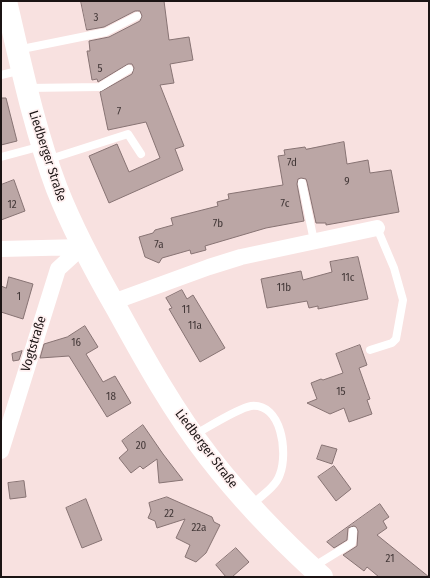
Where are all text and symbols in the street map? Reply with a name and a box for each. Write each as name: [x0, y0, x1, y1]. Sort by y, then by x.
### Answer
house number: 3: [94, 11, 98, 25]
house number: 5: [97, 62, 103, 76]
house number: 7: [117, 105, 121, 119]
street label: Liedberger Straße: [25, 109, 69, 203]
house number: 7d: [287, 156, 297, 170]
house number: 9: [344, 175, 350, 189]
house number: 7c: [281, 197, 289, 211]
house number: 12: [7, 198, 17, 212]
house number: 7b: [213, 217, 223, 231]
house number: 7a: [154, 238, 164, 252]
house number: 11c: [341, 271, 355, 285]
house number: 11b: [277, 281, 291, 295]
house number: 1: [17, 290, 21, 304]
house number: 11: [182, 303, 190, 317]
street label: Vogtstraße: [18, 314, 50, 374]
house number: 11a: [188, 319, 202, 333]
house number: 16: [71, 336, 81, 350]
house number: 15: [336, 385, 346, 399]
house number: 18: [106, 390, 116, 404]
street label: Liedberger Straße: [171, 407, 241, 491]
house number: 20: [136, 439, 146, 453]
house number: 22: [164, 507, 174, 521]
house number: 22a: [191, 521, 207, 535]
house number: 21: [386, 552, 394, 566]

